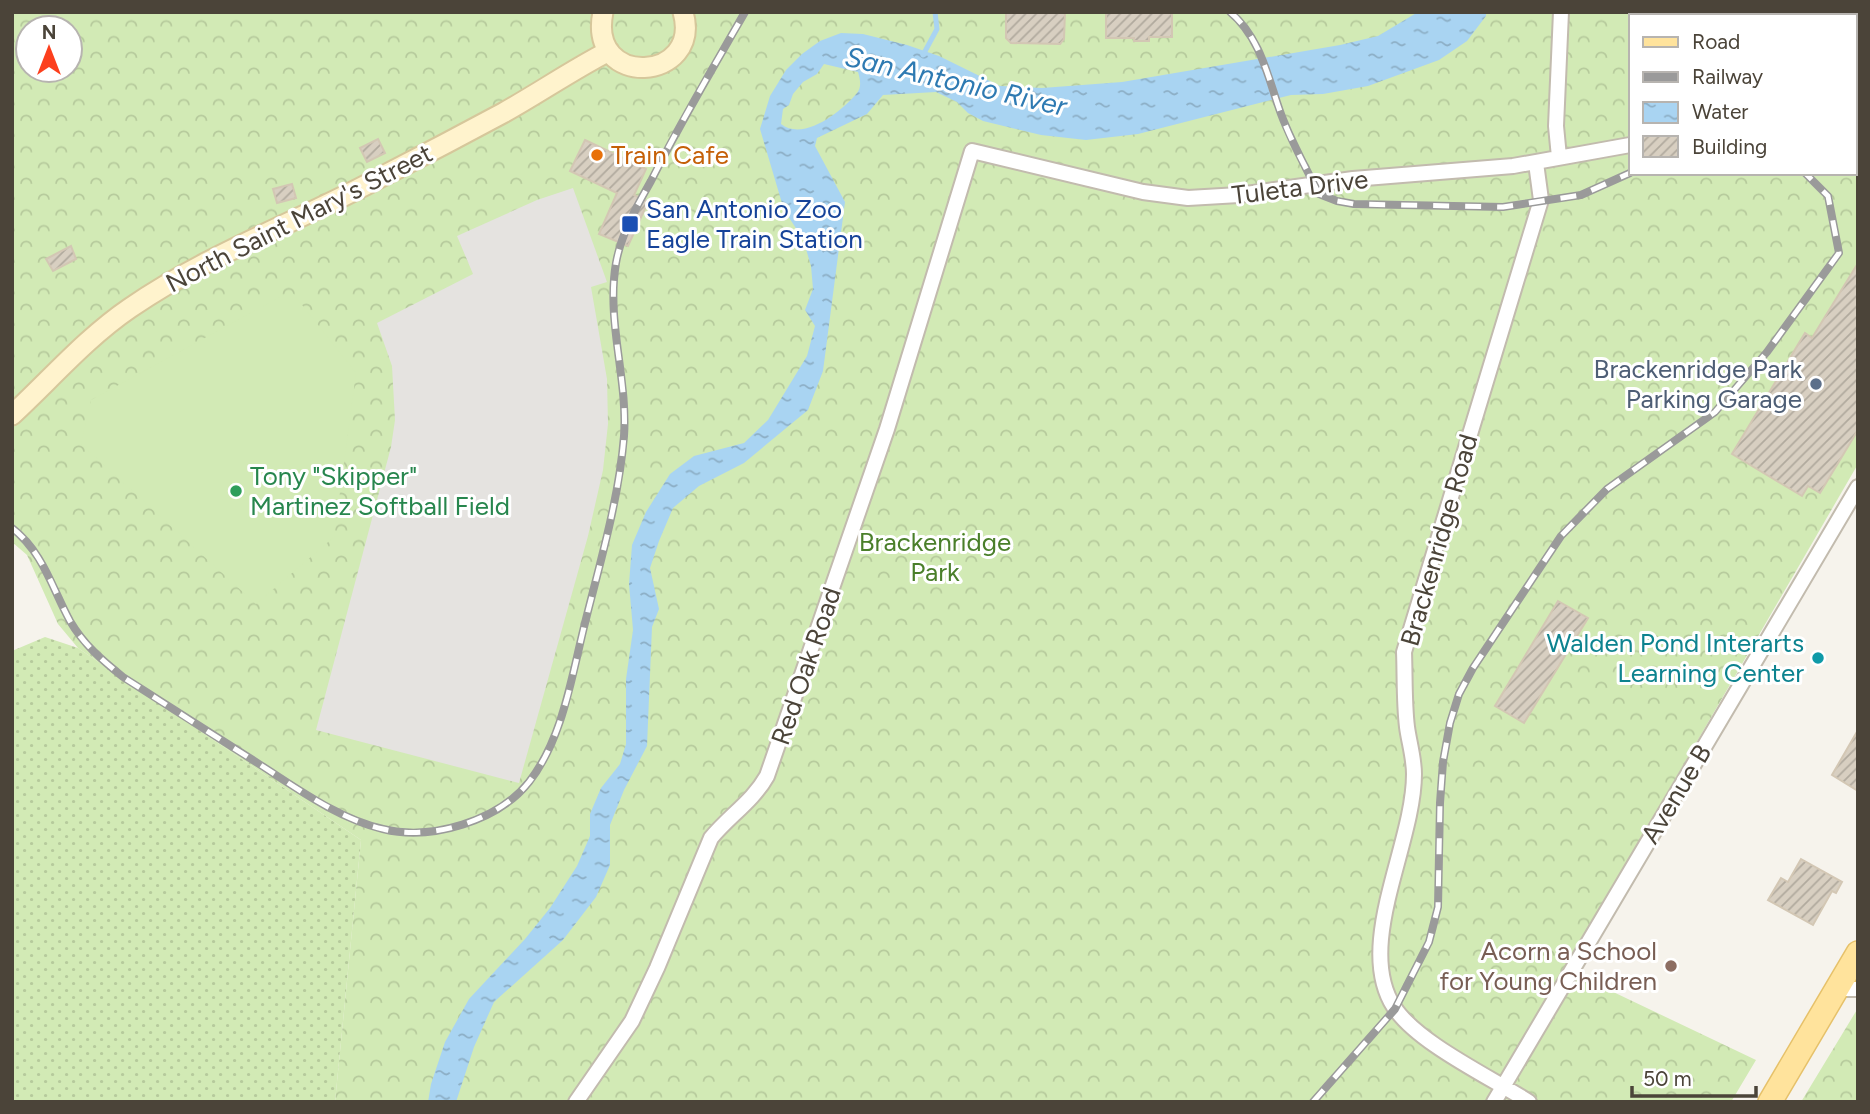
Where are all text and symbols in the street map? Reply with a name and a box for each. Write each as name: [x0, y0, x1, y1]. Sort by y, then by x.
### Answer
north arrow: [14, 14, 84, 84]
legend: [1629, 14, 1856, 175]
text: N: [42, 21, 56, 44]
text: Road: [1692, 29, 1740, 54]
water label: San Antonio River: [842, 39, 1072, 123]
text: Railway: [1692, 64, 1763, 89]
text: Water: [1692, 99, 1748, 124]
text: Building: [1692, 134, 1767, 159]
street label: North Saint Mary's Street: [160, 137, 438, 299]
place label: Train Cafe: [611, 139, 729, 171]
marker: Train Cafe: [589, 147, 605, 163]
street label: Tuleta Drive: [1230, 163, 1370, 211]
place label: San Antonio Zoo Eagle Train Station: [646, 193, 863, 255]
marker: San Antonio Zoo Eagle Train Station: [620, 214, 640, 234]
place label: Brackenridge Park Parking Garage: [1594, 353, 1802, 415]
marker: Brackenridge Park Parking Garage: [1808, 376, 1824, 392]
street label: Brackenridge Road: [1393, 430, 1485, 650]
place label: Tony "Skipper" Martinez Softball Field: [250, 460, 510, 522]
marker: Tony "Skipper" Martinez Softball Field: [228, 483, 244, 499]
park label: Brackenridge Park: [859, 526, 1011, 588]
street label: Red Oak Road: [764, 583, 848, 749]
place label: Walden Pond Interarts Learning Center: [1546, 627, 1804, 689]
marker: Walden Pond Interarts Learning Center: [1810, 650, 1826, 666]
street label: Avenue B: [1634, 739, 1718, 849]
place label: Acorn a School for Young Children: [1440, 935, 1657, 997]
marker: Acorn a School for Young Children: [1663, 958, 1679, 974]
scale bar: [1632, 1054, 1756, 1098]
text: 50 m: [1643, 1066, 1692, 1091]

